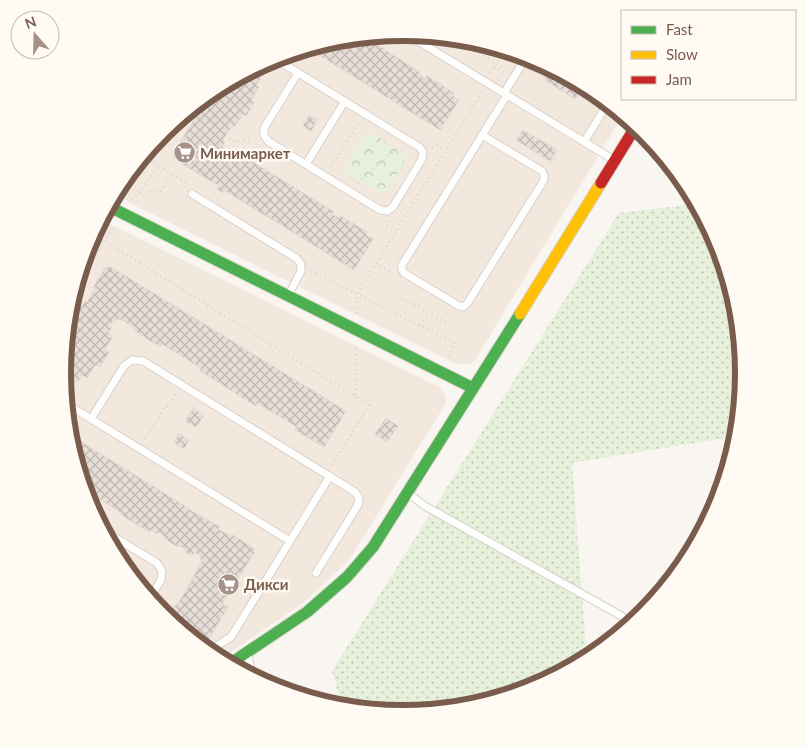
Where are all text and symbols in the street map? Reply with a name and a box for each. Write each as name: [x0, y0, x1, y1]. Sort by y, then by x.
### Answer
north arrow: [10, 10, 60, 60]
legend: [621, 10, 796, 100]
text: N: [22, 12, 38, 32]
text: Fast: [666, 20, 693, 38]
text: Slow: [666, 45, 698, 63]
text: Jam: [666, 70, 692, 88]
supermarket icon: Минимаркет: [172, 141, 196, 165]
place label: Минимаркет: [200, 144, 291, 162]
supermarket icon: Дикси: [216, 572, 240, 596]
place label: Дикси: [244, 575, 289, 593]

